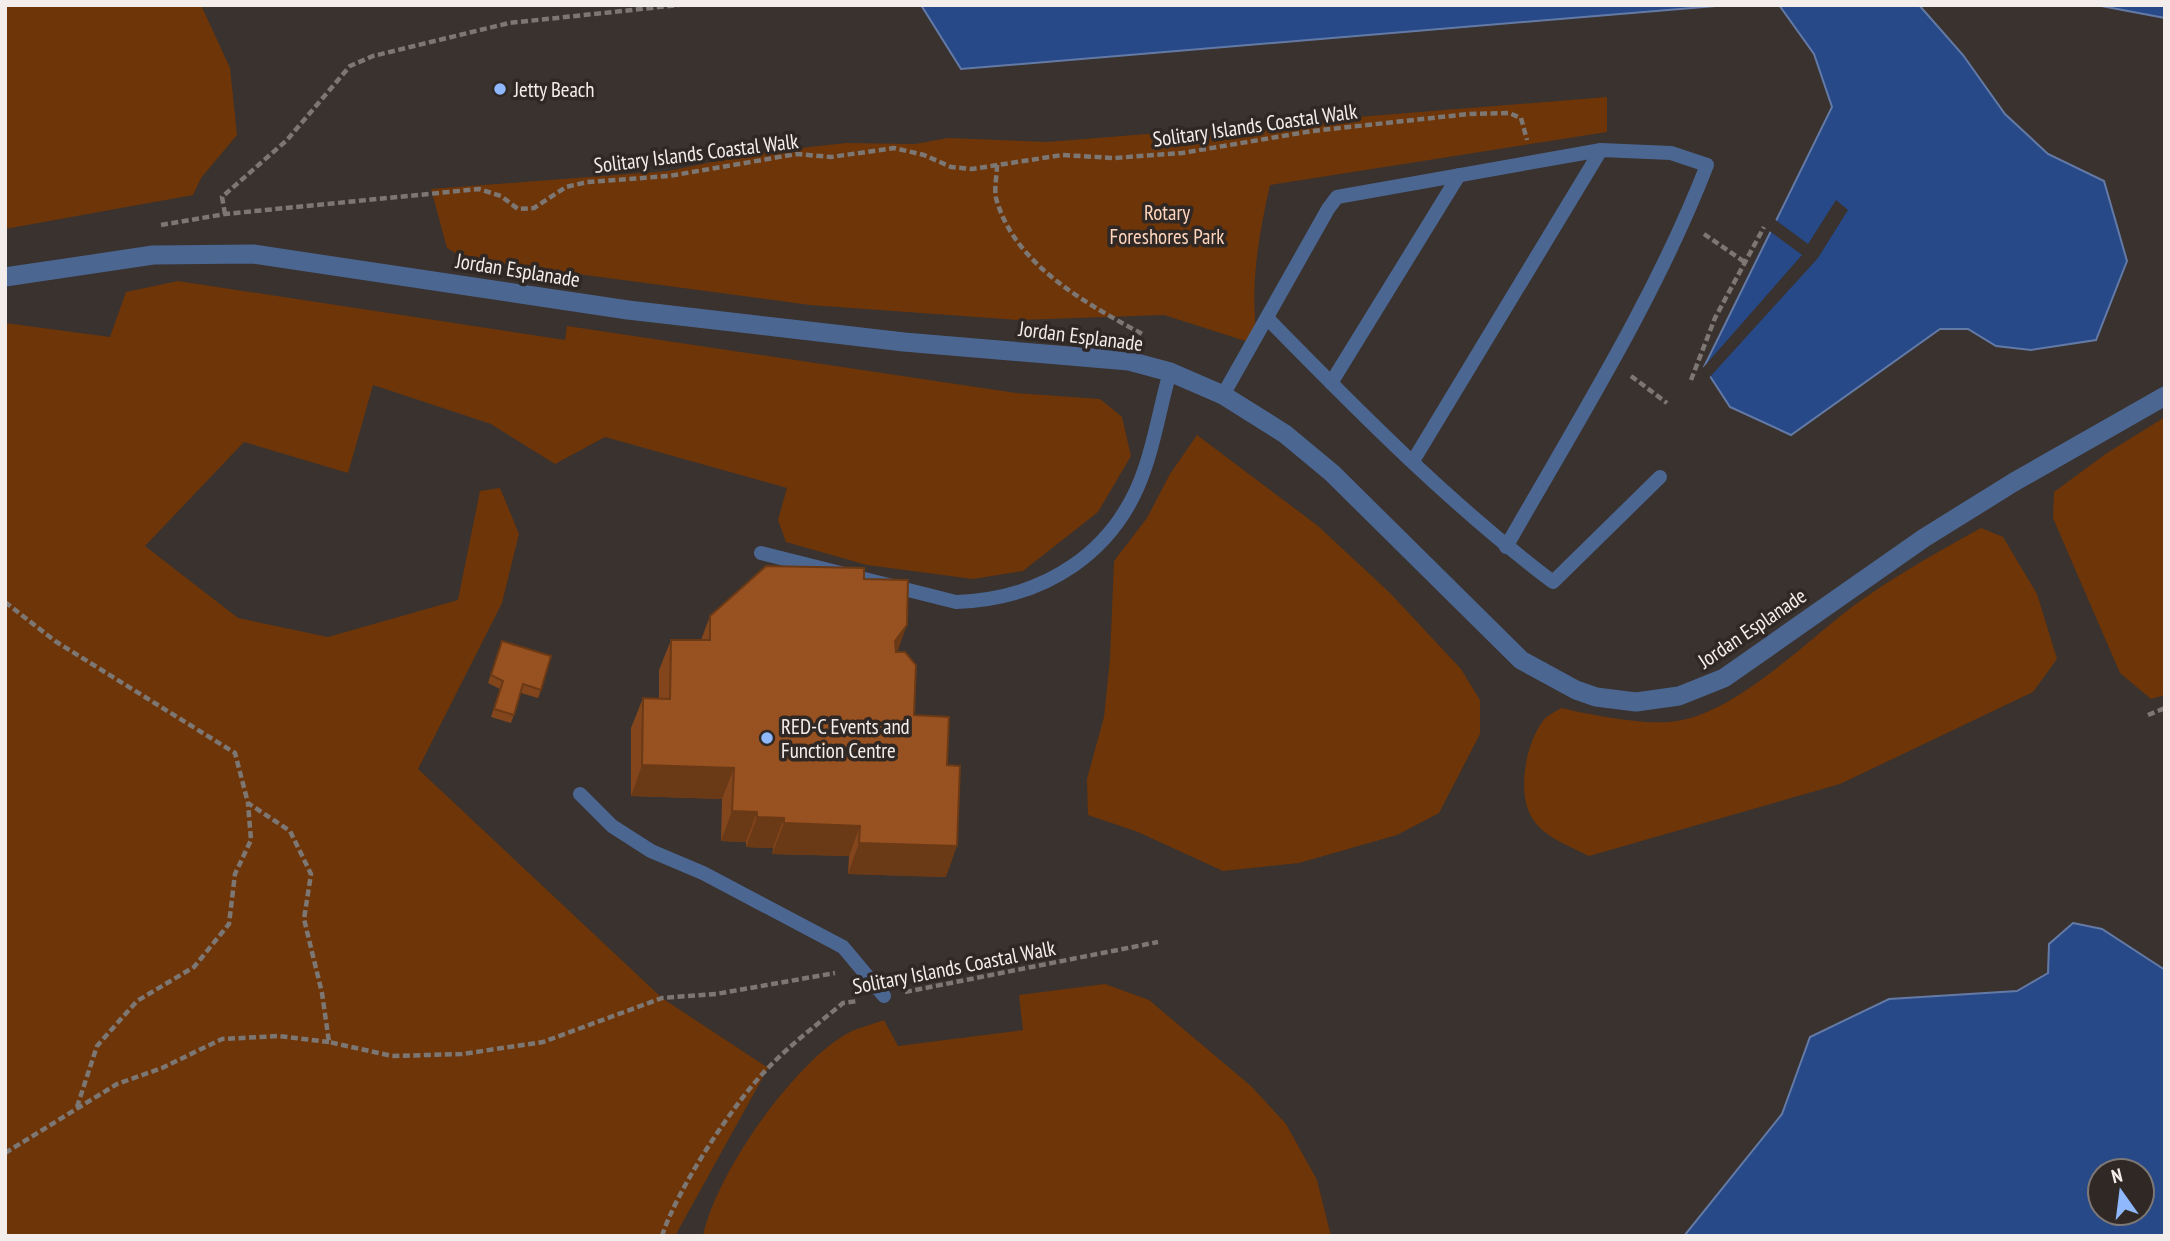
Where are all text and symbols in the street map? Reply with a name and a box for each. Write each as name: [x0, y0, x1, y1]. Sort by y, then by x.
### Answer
place label: Jetty Beach: [513, 76, 595, 103]
marker: Jetty Beach: [492, 81, 508, 97]
street label: Solitary Islands Coastal Walk: [1151, 97, 1359, 153]
street label: Solitary Islands Coastal Walk: [592, 127, 800, 179]
park label: Rotary Foreshores Park: [1110, 199, 1224, 250]
street label: Jordan Esplanade: [453, 247, 582, 293]
street label: Jordan Esplanade: [1016, 315, 1145, 357]
street label: Jordan Esplanade: [1692, 582, 1811, 675]
place label: RED-C Events and Function Centre: [781, 713, 910, 764]
marker: RED-C Events and Function Centre: [759, 730, 775, 746]
street label: Solitary Islands Coastal Walk: [850, 934, 1058, 1000]
north arrow: [2086, 1157, 2156, 1227]
text: N: [2109, 1163, 2125, 1188]

